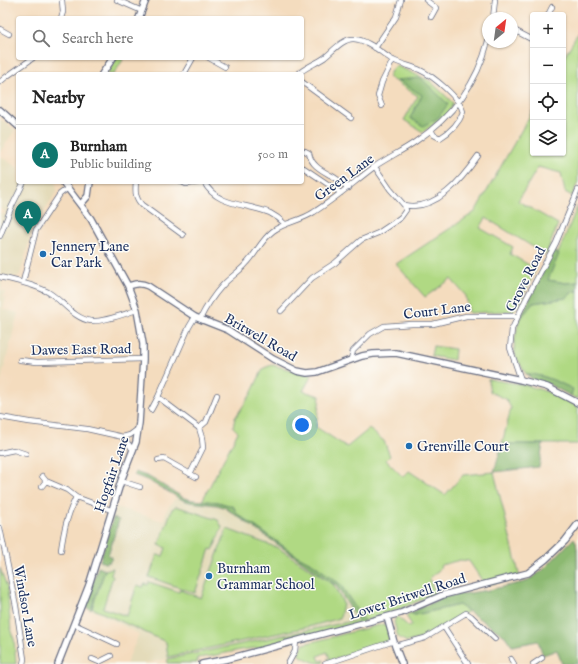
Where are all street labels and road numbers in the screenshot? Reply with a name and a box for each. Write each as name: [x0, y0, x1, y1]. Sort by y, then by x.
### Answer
street label: Green Lane: [311, 150, 378, 206]
street label: Grove Road: [502, 243, 550, 315]
street label: Court Lane: [402, 298, 472, 324]
street label: Britwell Road: [221, 310, 300, 366]
street label: Dawes East Road: [30, 340, 132, 360]
street label: Hogfair Lane: [90, 433, 134, 515]
street label: Windsor Lane: [9, 564, 41, 649]
street label: Lower Britwell Road: [346, 569, 469, 624]

